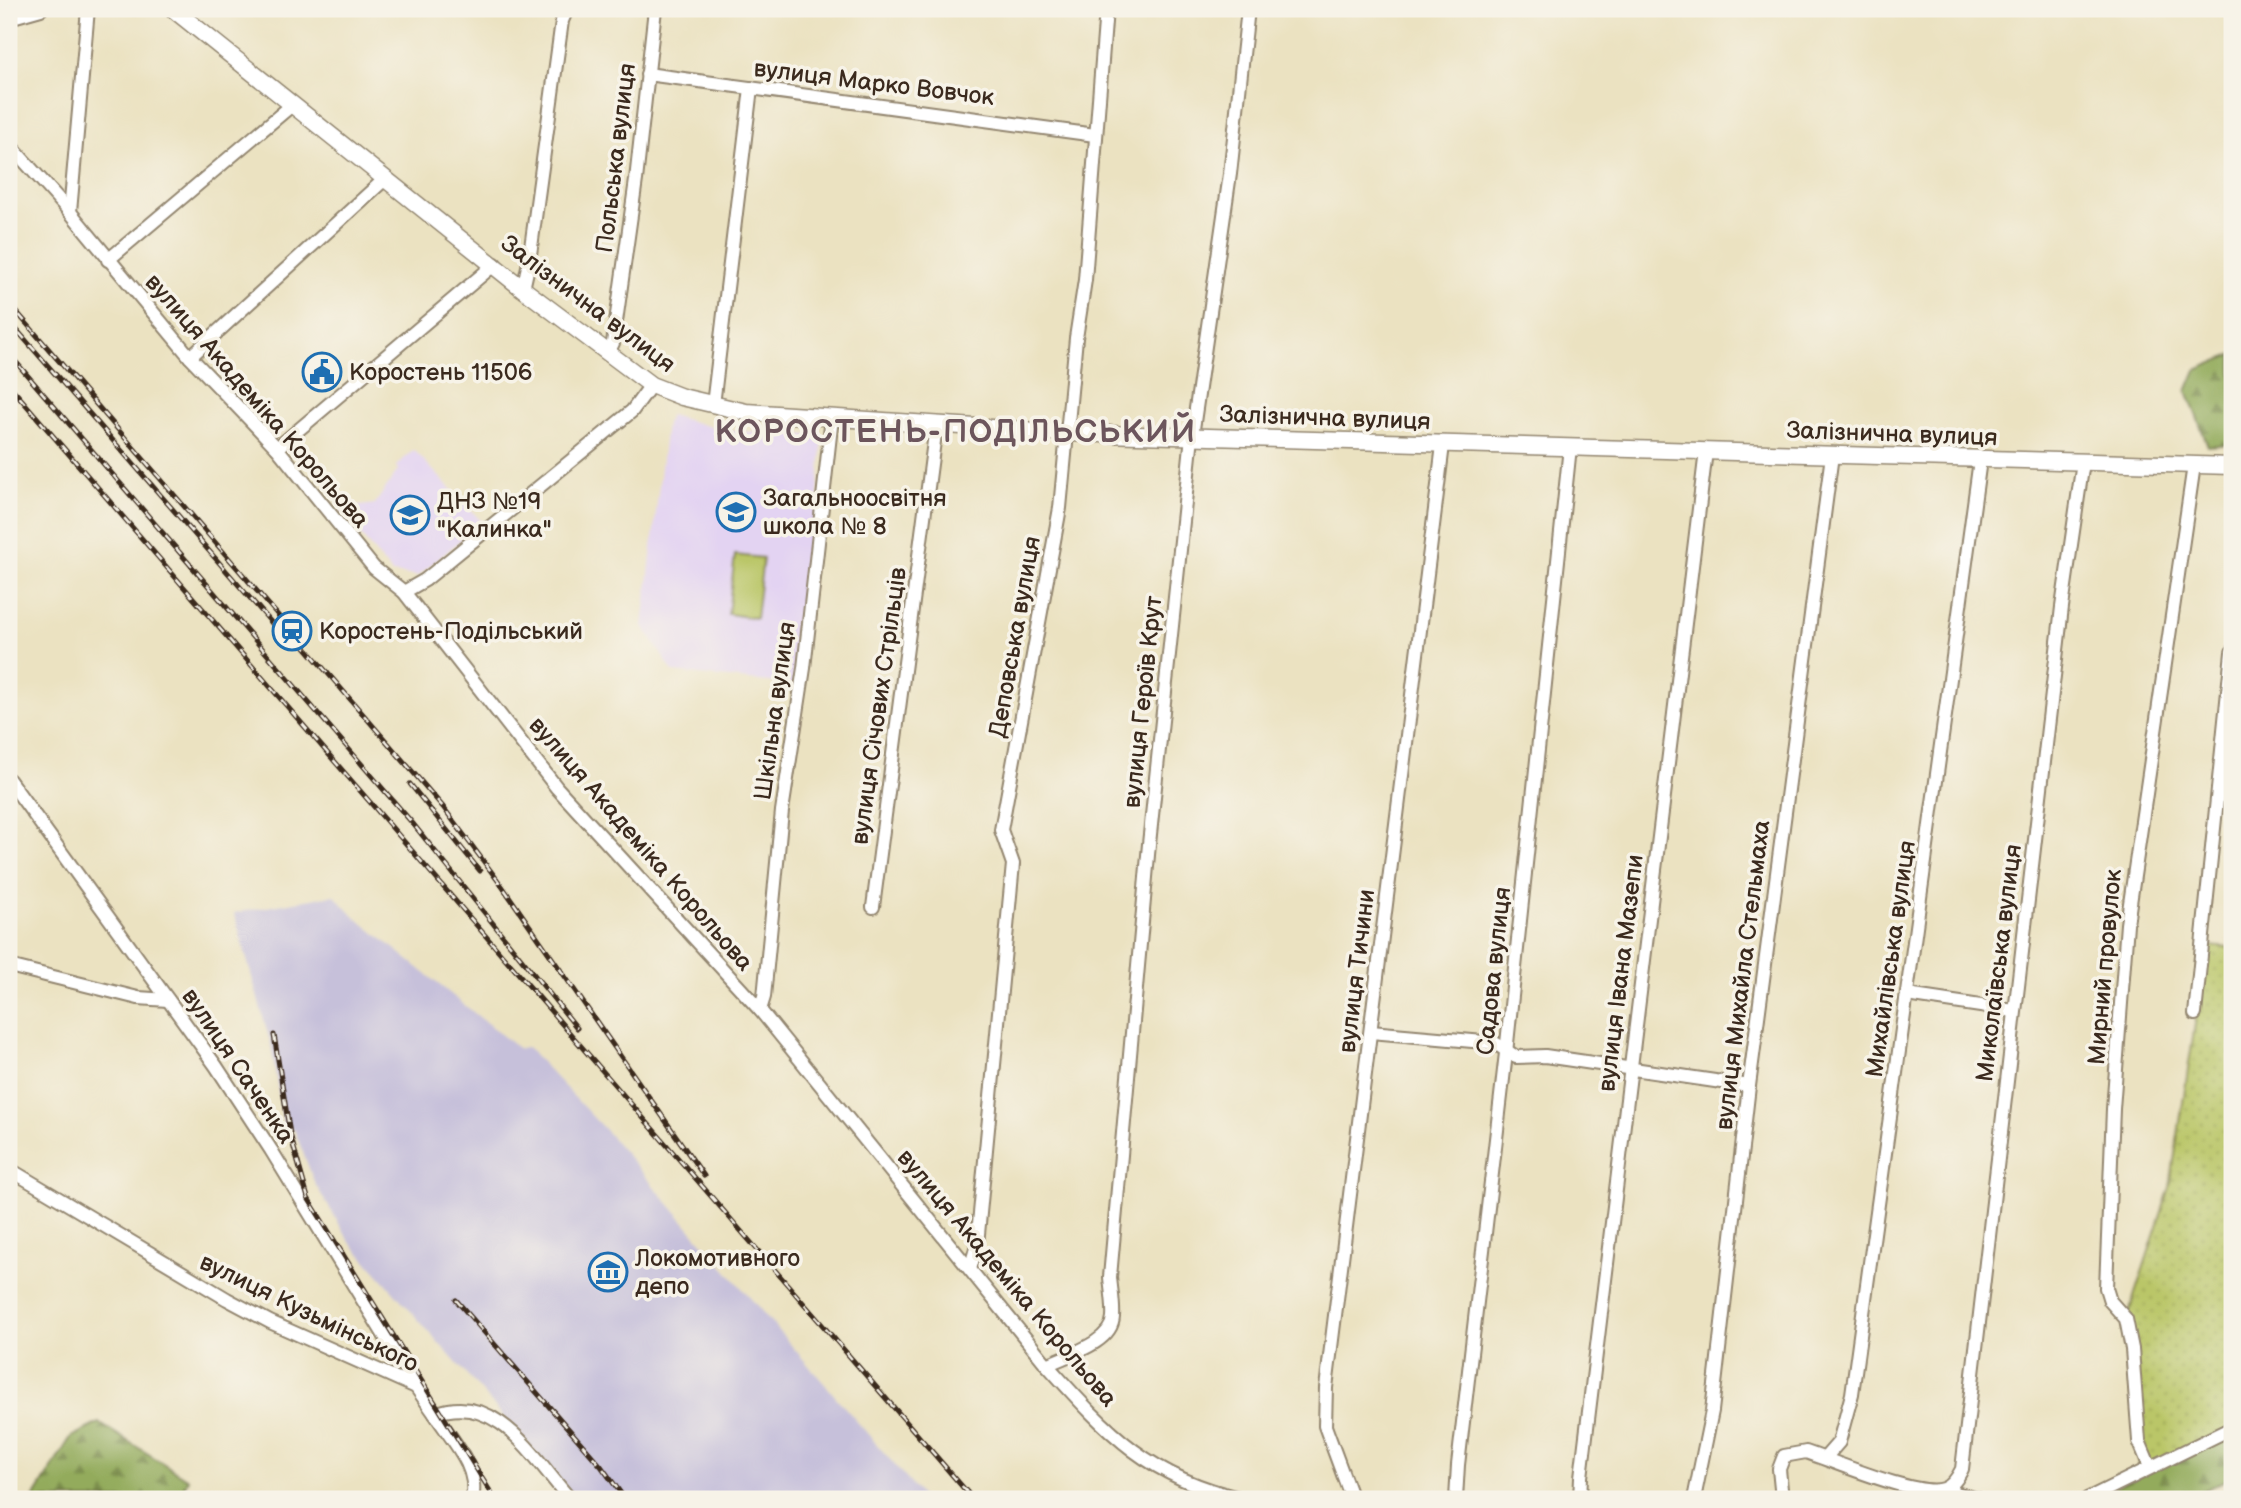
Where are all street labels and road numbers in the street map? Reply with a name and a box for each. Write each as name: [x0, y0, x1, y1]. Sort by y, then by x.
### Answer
street label: вулиця Марко Вовчок: [752, 54, 996, 112]
street label: Польська вулиця: [590, 62, 642, 254]
street label: Залізнична вулиця: [495, 229, 681, 379]
street label: вулиця Академіка Корольова: [139, 268, 375, 534]
street label: Залізнична вулиця: [1219, 400, 1431, 436]
street label: Залізнична вулиця: [1786, 416, 1998, 452]
street label: Деповська вулиця: [983, 534, 1047, 740]
street label: вулиця Січових Стрільців: [845, 565, 913, 847]
street label: вулиця Героїв Крут: [1117, 594, 1169, 810]
street label: Шкільна вулиця: [748, 620, 802, 802]
street label: вулиця Академіка Корольова: [523, 711, 759, 977]
street label: вулиця Михайла Стельмаха: [1710, 818, 1776, 1132]
street label: Михайлівська вулиця: [1860, 839, 1922, 1079]
street label: Миколаївська вулиця: [1970, 843, 2028, 1083]
street label: вулиця Івана Мазепи: [1592, 853, 1650, 1093]
street label: Мирний провулок: [2082, 868, 2128, 1066]
street label: Садова вулиця: [1471, 886, 1517, 1056]
street label: вулиця Тичини: [1333, 887, 1381, 1055]
street label: вулиця Саченка: [175, 983, 301, 1149]
street label: вулиця Академіка Корольова: [891, 1143, 1123, 1413]
street label: вулиця Кузьмінського: [195, 1247, 423, 1379]

